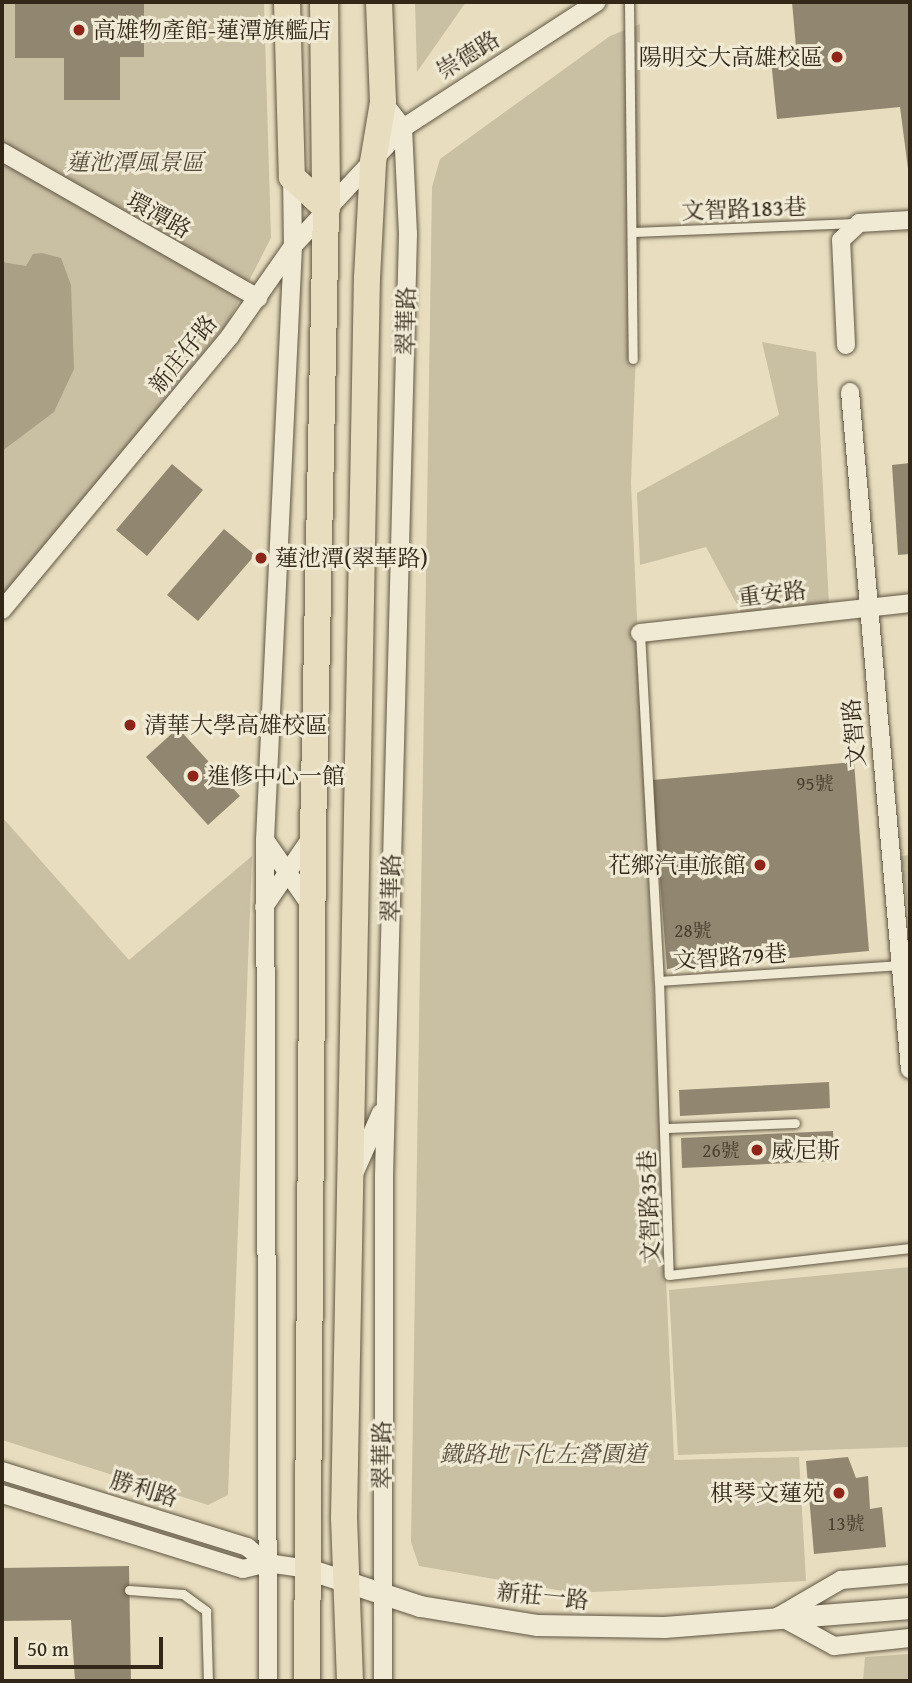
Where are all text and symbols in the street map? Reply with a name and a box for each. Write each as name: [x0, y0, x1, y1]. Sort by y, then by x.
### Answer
place label: 高雄物產館-蓮潭旗艦店: [93, 16, 331, 44]
marker: 高雄物產館-蓮潭旗艦店: [71, 22, 87, 38]
street label: 崇德路: [431, 25, 505, 85]
place label: 陽明交大高雄校區: [639, 43, 823, 71]
marker: 陽明交大高雄校區: [829, 49, 845, 65]
park label: 蓮池潭風景區: [66, 148, 204, 176]
street label: 環潭路: [122, 186, 196, 244]
street label: 文智路183巷: [681, 193, 807, 225]
street label: 翠華路: [392, 286, 420, 356]
street label: 新庄仔路: [143, 310, 223, 398]
place label: 蓮池潭(翠華路): [275, 544, 428, 572]
marker: 蓮池潭(翠華路): [253, 550, 269, 566]
street label: 重安路: [736, 576, 808, 612]
street label: 文智路: [837, 697, 871, 769]
place label: 清華大學高雄校區: [144, 711, 328, 739]
marker: 清華大學高雄校區: [122, 717, 138, 733]
place label: 進修中心一館: [207, 762, 345, 790]
marker: 進修中心一館: [185, 768, 201, 784]
house number: 95號: [796, 773, 834, 795]
place label: 花鄉汽車旅館: [608, 851, 746, 879]
street label: 翠華路: [377, 853, 405, 923]
marker: 花鄉汽車旅館: [752, 857, 768, 873]
house number: 28號: [674, 920, 712, 942]
street label: 文智路79巷: [672, 939, 788, 975]
place label: 威尼斯: [771, 1136, 840, 1164]
house number: 26號: [702, 1140, 740, 1162]
marker: 威尼斯: [749, 1142, 765, 1158]
street label: 文智路35巷: [633, 1149, 665, 1265]
street label: 翠華路: [368, 1421, 396, 1489]
park label: 鐵路地下化左營園道: [440, 1440, 646, 1468]
street label: 勝利路: [107, 1466, 181, 1512]
place label: 棋琴文蓮苑: [710, 1479, 825, 1507]
marker: 棋琴文蓮苑: [831, 1485, 847, 1501]
house number: 13號: [827, 1513, 865, 1535]
street label: 新莊一路: [496, 1577, 590, 1615]
scale bar: [18, 1624, 166, 1668]
text: 50 m: [27, 1633, 69, 1664]

